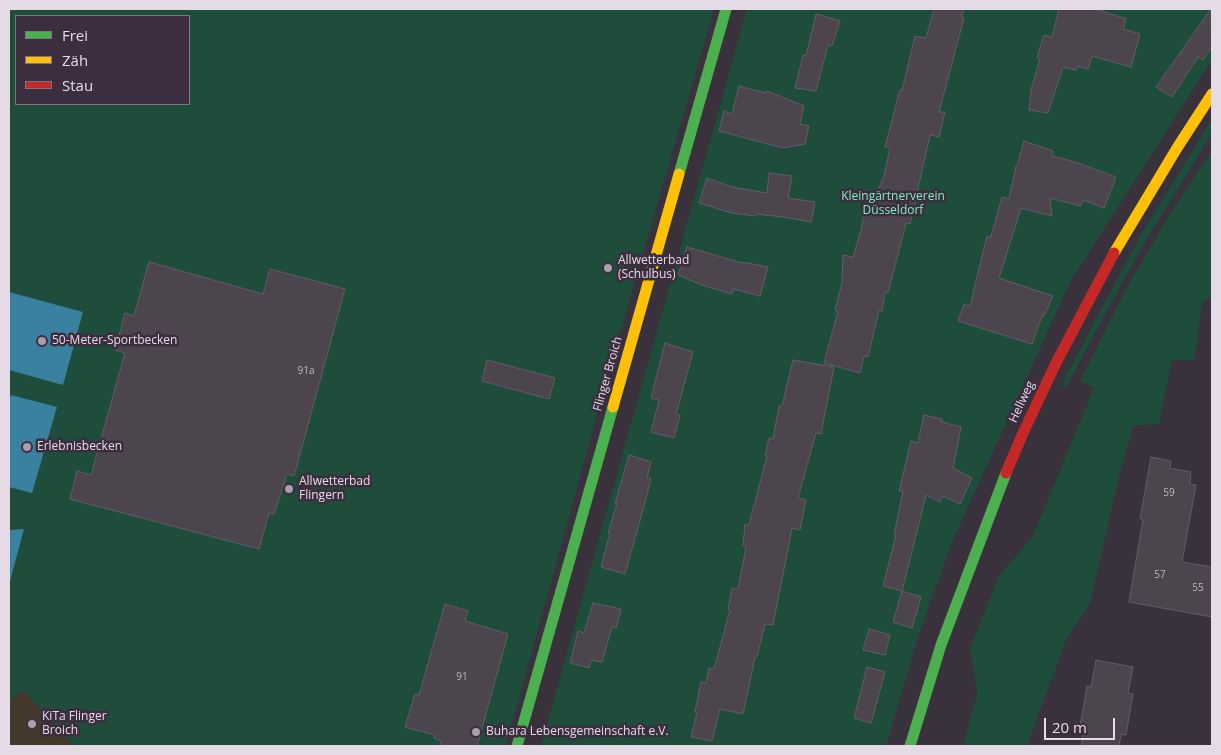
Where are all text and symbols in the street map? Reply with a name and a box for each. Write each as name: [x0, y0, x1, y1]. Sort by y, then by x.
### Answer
legend: [15, 15, 190, 105]
text: Frei: [62, 25, 88, 45]
text: Zäh: [62, 50, 88, 70]
text: Stau: [62, 75, 93, 95]
park label: Kleingärtnerverein Düsseldorf: [841, 190, 945, 218]
place label: Allwetterbad (Schulbus): [618, 254, 689, 282]
marker: Allwetterbad (Schulbus): [602, 262, 614, 274]
place label: 50-Meter-Sportbecken: [52, 334, 177, 348]
marker: 50-Meter-Sportbecken: [36, 335, 48, 347]
street label: Flinger Broich: [590, 335, 626, 413]
house number: 91a: [298, 365, 314, 377]
street label: Hellweg: [1006, 379, 1038, 425]
place label: Erlebnisbecken: [37, 440, 122, 454]
marker: Erlebnisbecken: [21, 441, 33, 453]
place label: Allwetterbad Flingern: [299, 475, 370, 503]
marker: Allwetterbad Flingern: [283, 483, 295, 495]
house number: 59: [1163, 487, 1175, 499]
house number: 57: [1154, 569, 1166, 581]
house number: 55: [1192, 582, 1204, 594]
house number: 91: [456, 671, 468, 683]
scale bar: [1046, 708, 1117, 740]
place label: KiTa Flinger Broich: [42, 710, 107, 738]
text: 20 m: [1052, 717, 1087, 737]
marker: KiTa Flinger Broich: [26, 718, 38, 730]
place label: Buhara Lebensgemeinschaft e.V.: [486, 725, 669, 739]
marker: Buhara Lebensgemeinschaft e.V.: [470, 726, 482, 738]

